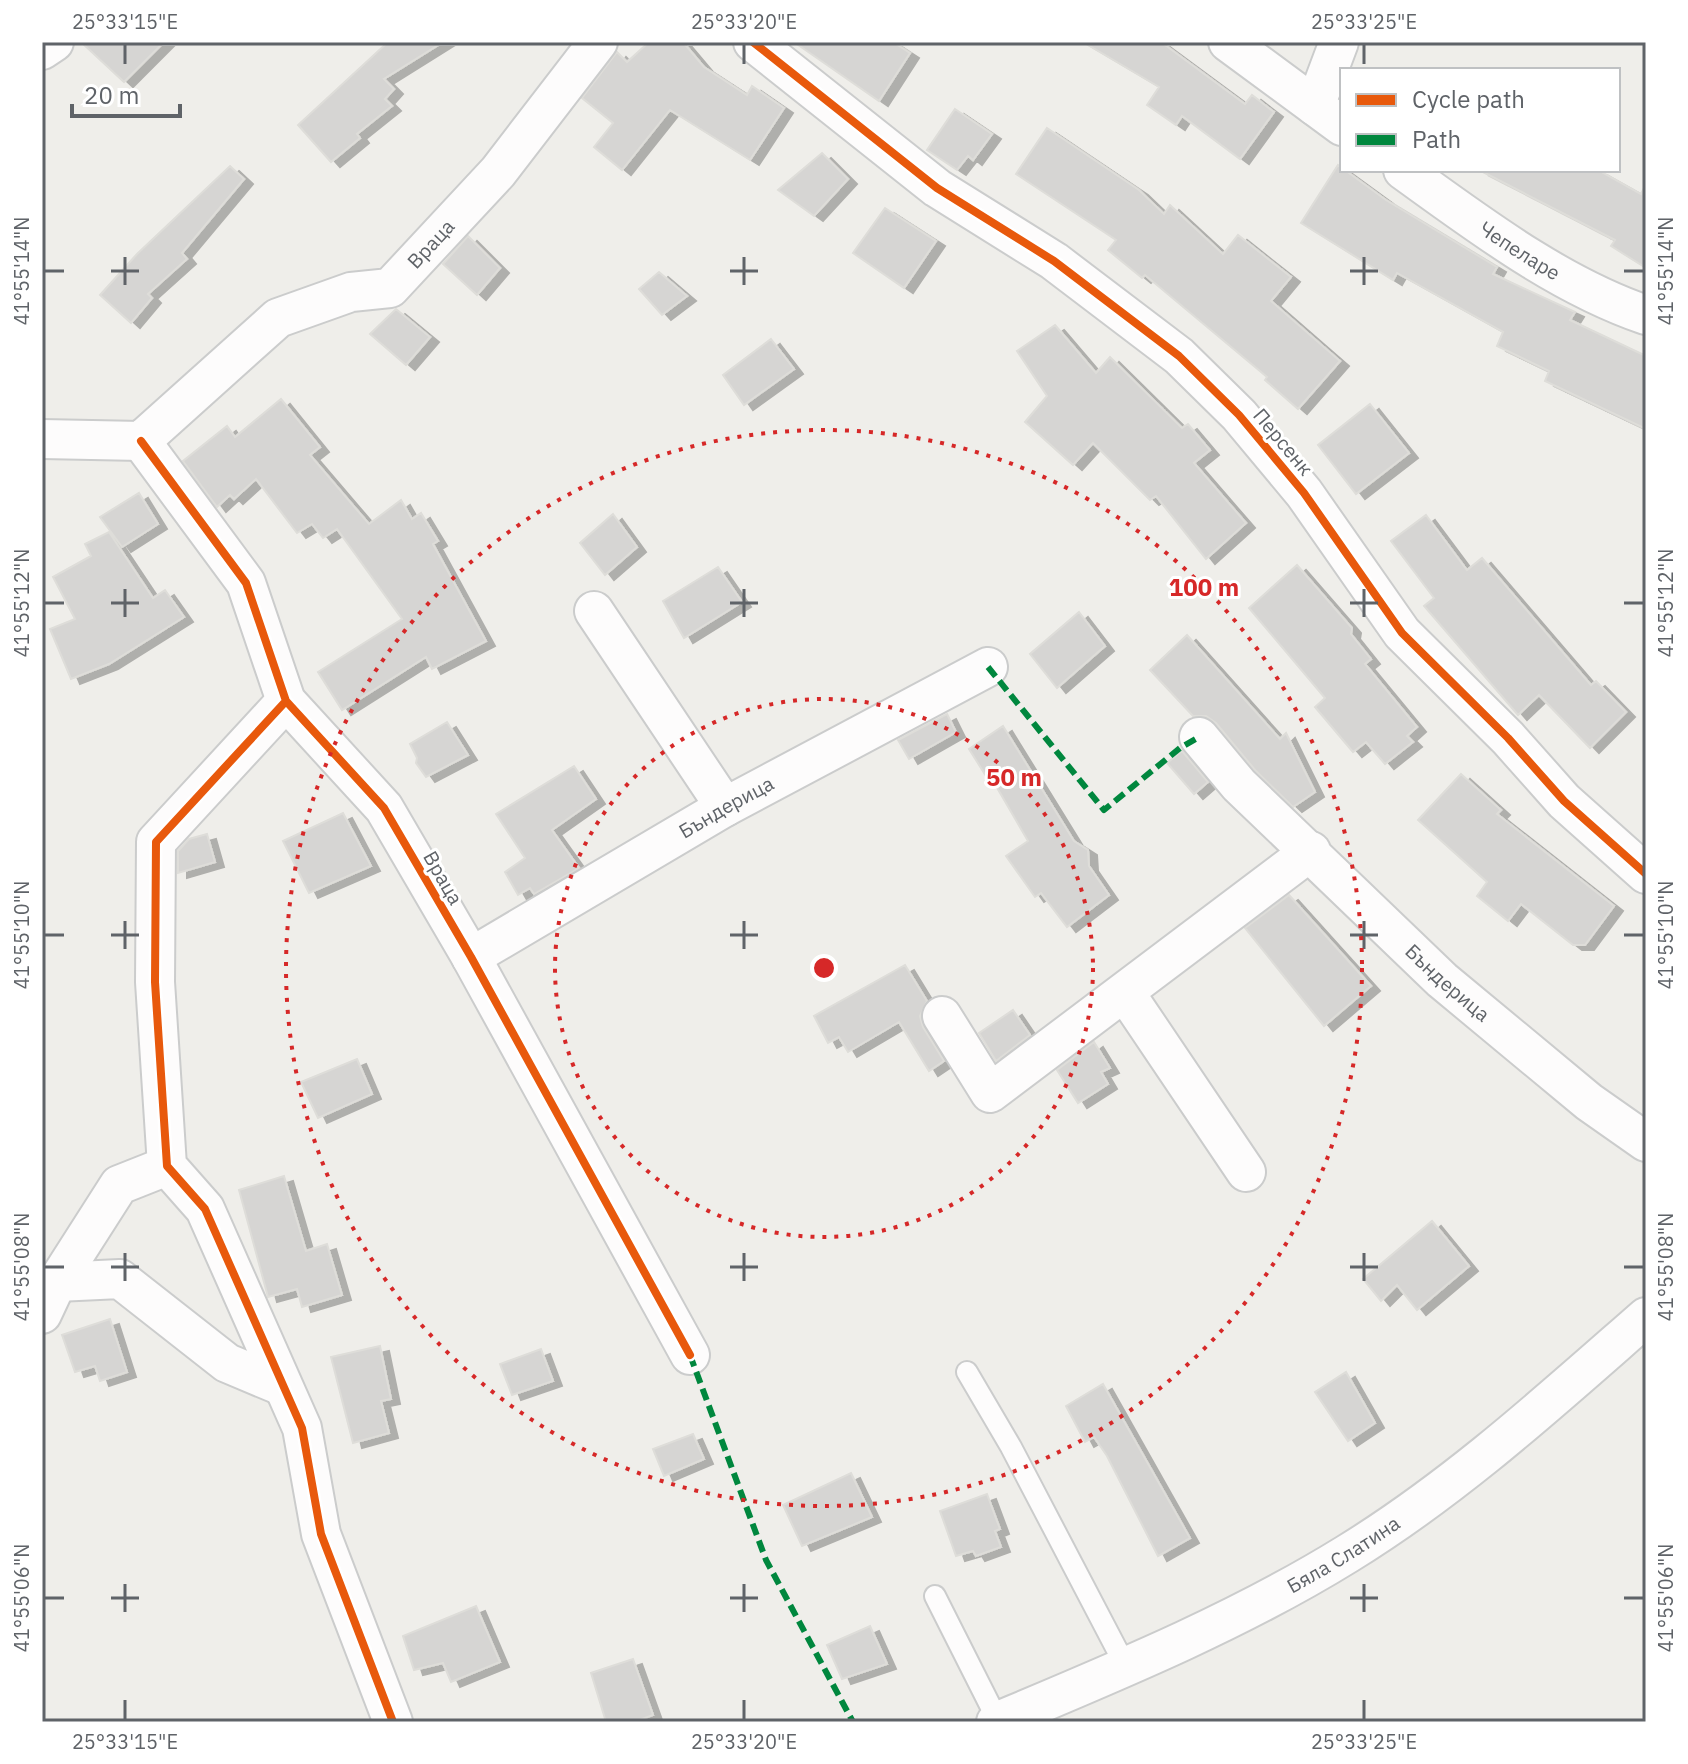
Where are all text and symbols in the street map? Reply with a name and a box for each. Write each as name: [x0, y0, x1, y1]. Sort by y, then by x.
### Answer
text: 25°33'15"E: [72, 8, 178, 35]
text: 25°33'20"E: [691, 8, 797, 35]
text: 25°33'25"E: [1311, 8, 1417, 35]
scale bar: [72, 68, 180, 118]
legend: [1340, 68, 1620, 172]
text: 20 m: [84, 79, 139, 111]
text: Cycle path: [1412, 83, 1525, 115]
text: Path: [1412, 123, 1461, 155]
street label: Враца: [401, 213, 461, 274]
street label: Чепеларе: [1474, 215, 1565, 286]
text: 41°55'14"N: [8, 217, 35, 325]
text: 41°55'14"N: [1652, 217, 1679, 325]
street label: Персенк: [1247, 402, 1319, 481]
text: 41°55'12"N: [8, 549, 35, 657]
text: 41°55'12"N: [1652, 549, 1679, 657]
text: 100 m: [1169, 571, 1239, 603]
text: 50 m: [986, 761, 1042, 793]
street label: Бъндерица: [674, 769, 779, 844]
street label: Враца: [417, 846, 470, 910]
text: 41°55'10"N: [8, 881, 35, 989]
text: 41°55'10"N: [1652, 881, 1679, 989]
street label: Бъндерица: [1399, 938, 1496, 1028]
centre of rings: [810, 954, 838, 982]
text: 41°55'08"N: [8, 1213, 35, 1321]
text: 41°55'08"N: [1652, 1213, 1679, 1321]
street label: Бяла Слатина: [1282, 1509, 1405, 1599]
text: 41°55'06"N: [8, 1544, 35, 1652]
text: 41°55'06"N: [1652, 1544, 1679, 1652]
text: 25°33'15"E: [72, 1728, 178, 1755]
text: 25°33'20"E: [691, 1728, 797, 1755]
text: 25°33'25"E: [1311, 1728, 1417, 1755]

